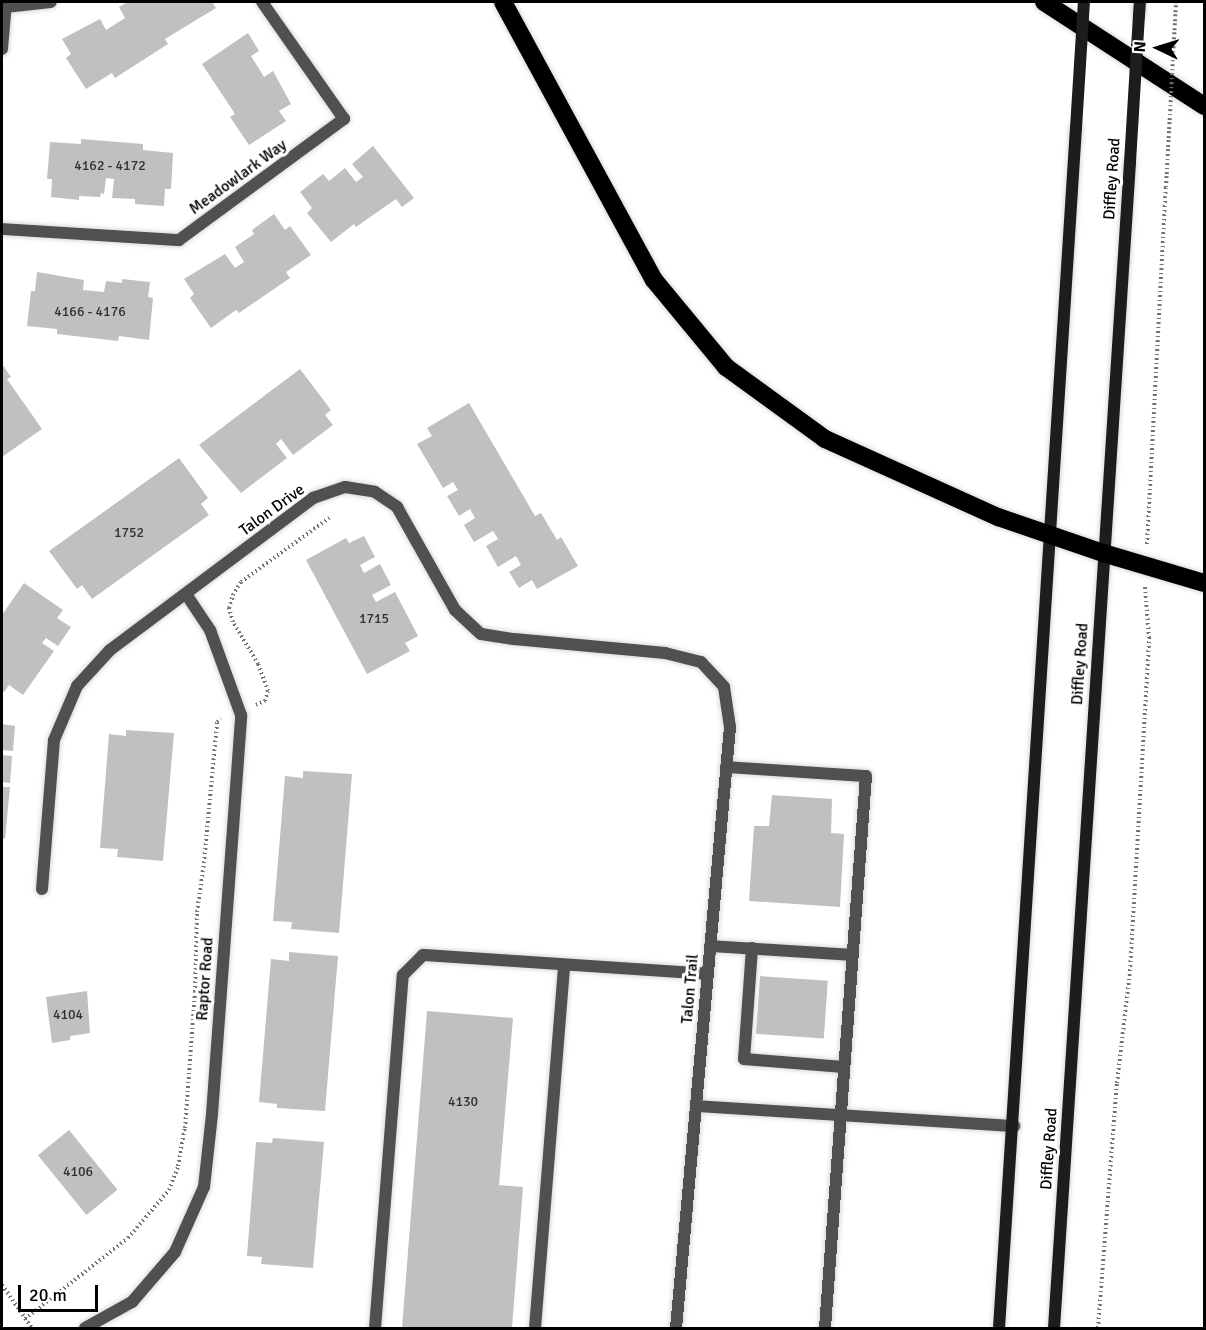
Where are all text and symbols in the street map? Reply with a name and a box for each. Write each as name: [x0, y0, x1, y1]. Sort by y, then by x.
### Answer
north arrow: [1128, 18, 1188, 78]
text: N: [1130, 40, 1150, 53]
street label: Meadowlark Way: [185, 135, 291, 219]
street label: Diffley Road: [1100, 137, 1124, 221]
house number: 4162 - 4172: [74, 158, 146, 174]
house number: 4166 - 4176: [54, 304, 126, 320]
street label: Talon Drive: [236, 480, 308, 540]
house number: 1752: [114, 525, 144, 541]
house number: 1715: [359, 611, 389, 627]
street label: Diffley Road: [1068, 622, 1092, 706]
street label: Raptor Road: [193, 937, 217, 1021]
street label: Talon Trail: [677, 953, 703, 1025]
house number: 4104: [53, 1007, 83, 1023]
house number: 4130: [448, 1094, 478, 1110]
street label: Diffley Road: [1037, 1107, 1061, 1191]
house number: 4106: [63, 1164, 93, 1180]
scale bar: [21, 1273, 100, 1311]
text: 20 m: [29, 1284, 67, 1306]

